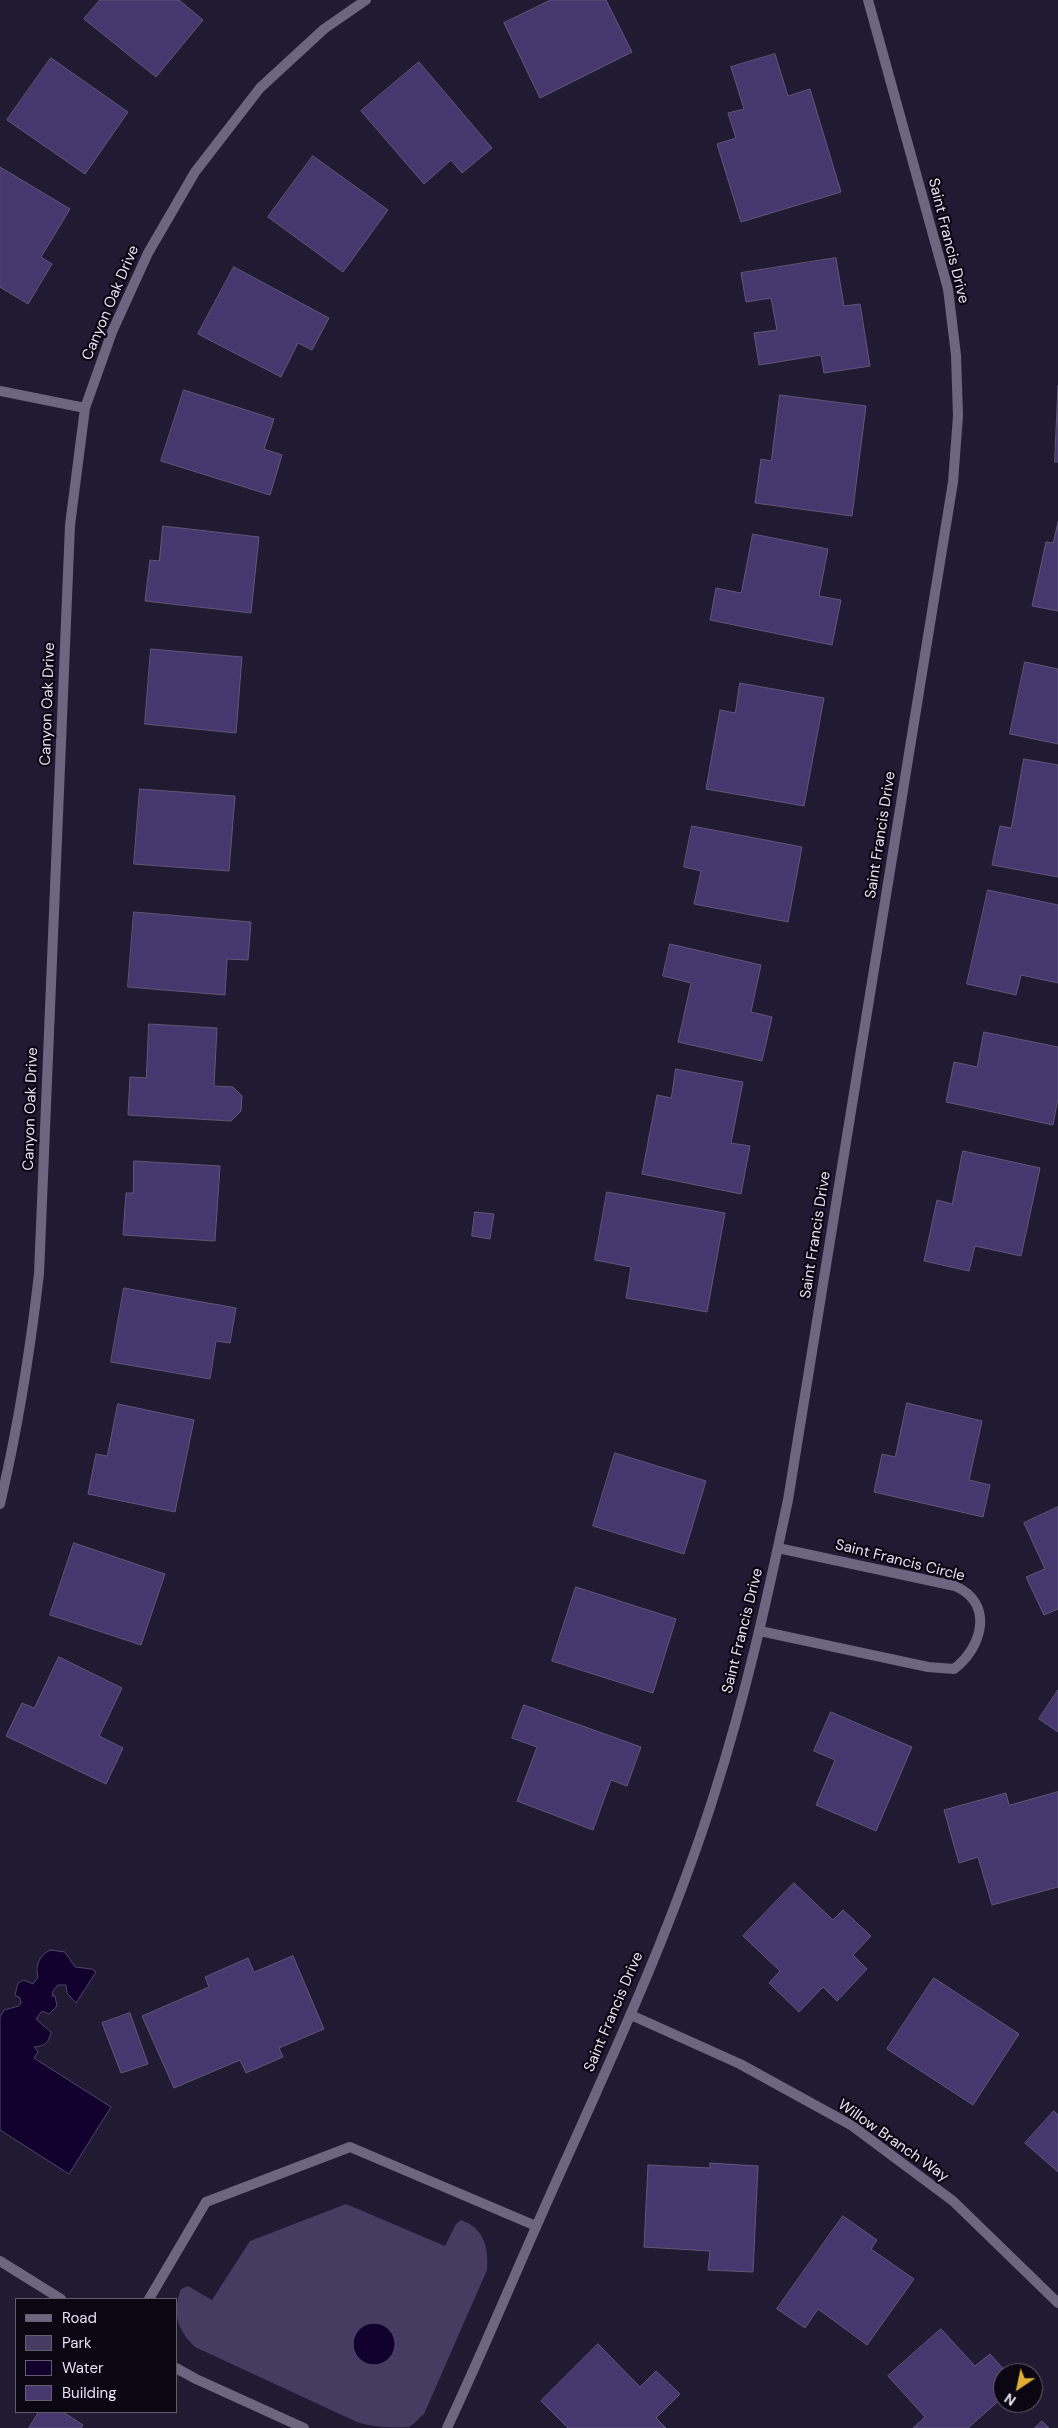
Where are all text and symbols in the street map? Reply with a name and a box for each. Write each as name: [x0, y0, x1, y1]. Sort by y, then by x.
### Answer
street label: Saint Francis Drive: [924, 176, 972, 306]
street label: Canyon Oak Drive: [79, 243, 143, 363]
street label: Canyon Oak Drive: [37, 642, 59, 766]
street label: Saint Francis Drive: [862, 770, 900, 900]
street label: Canyon Oak Drive: [20, 1047, 42, 1171]
street label: Saint Francis Drive: [797, 1170, 835, 1300]
street label: Saint Francis Circle: [833, 1536, 967, 1586]
street label: Saint Francis Drive: [719, 1566, 767, 1696]
street label: Saint Francis Drive: [581, 1949, 647, 2075]
street label: Willow Branch Way: [834, 2096, 952, 2186]
legend: [15, 2298, 178, 2413]
text: Road: [62, 2308, 97, 2328]
text: Park: [62, 2333, 92, 2353]
text: Water: [62, 2358, 103, 2378]
north arrow: [993, 2363, 1043, 2413]
text: Building: [62, 2383, 117, 2403]
text: N: [1001, 2389, 1019, 2410]

